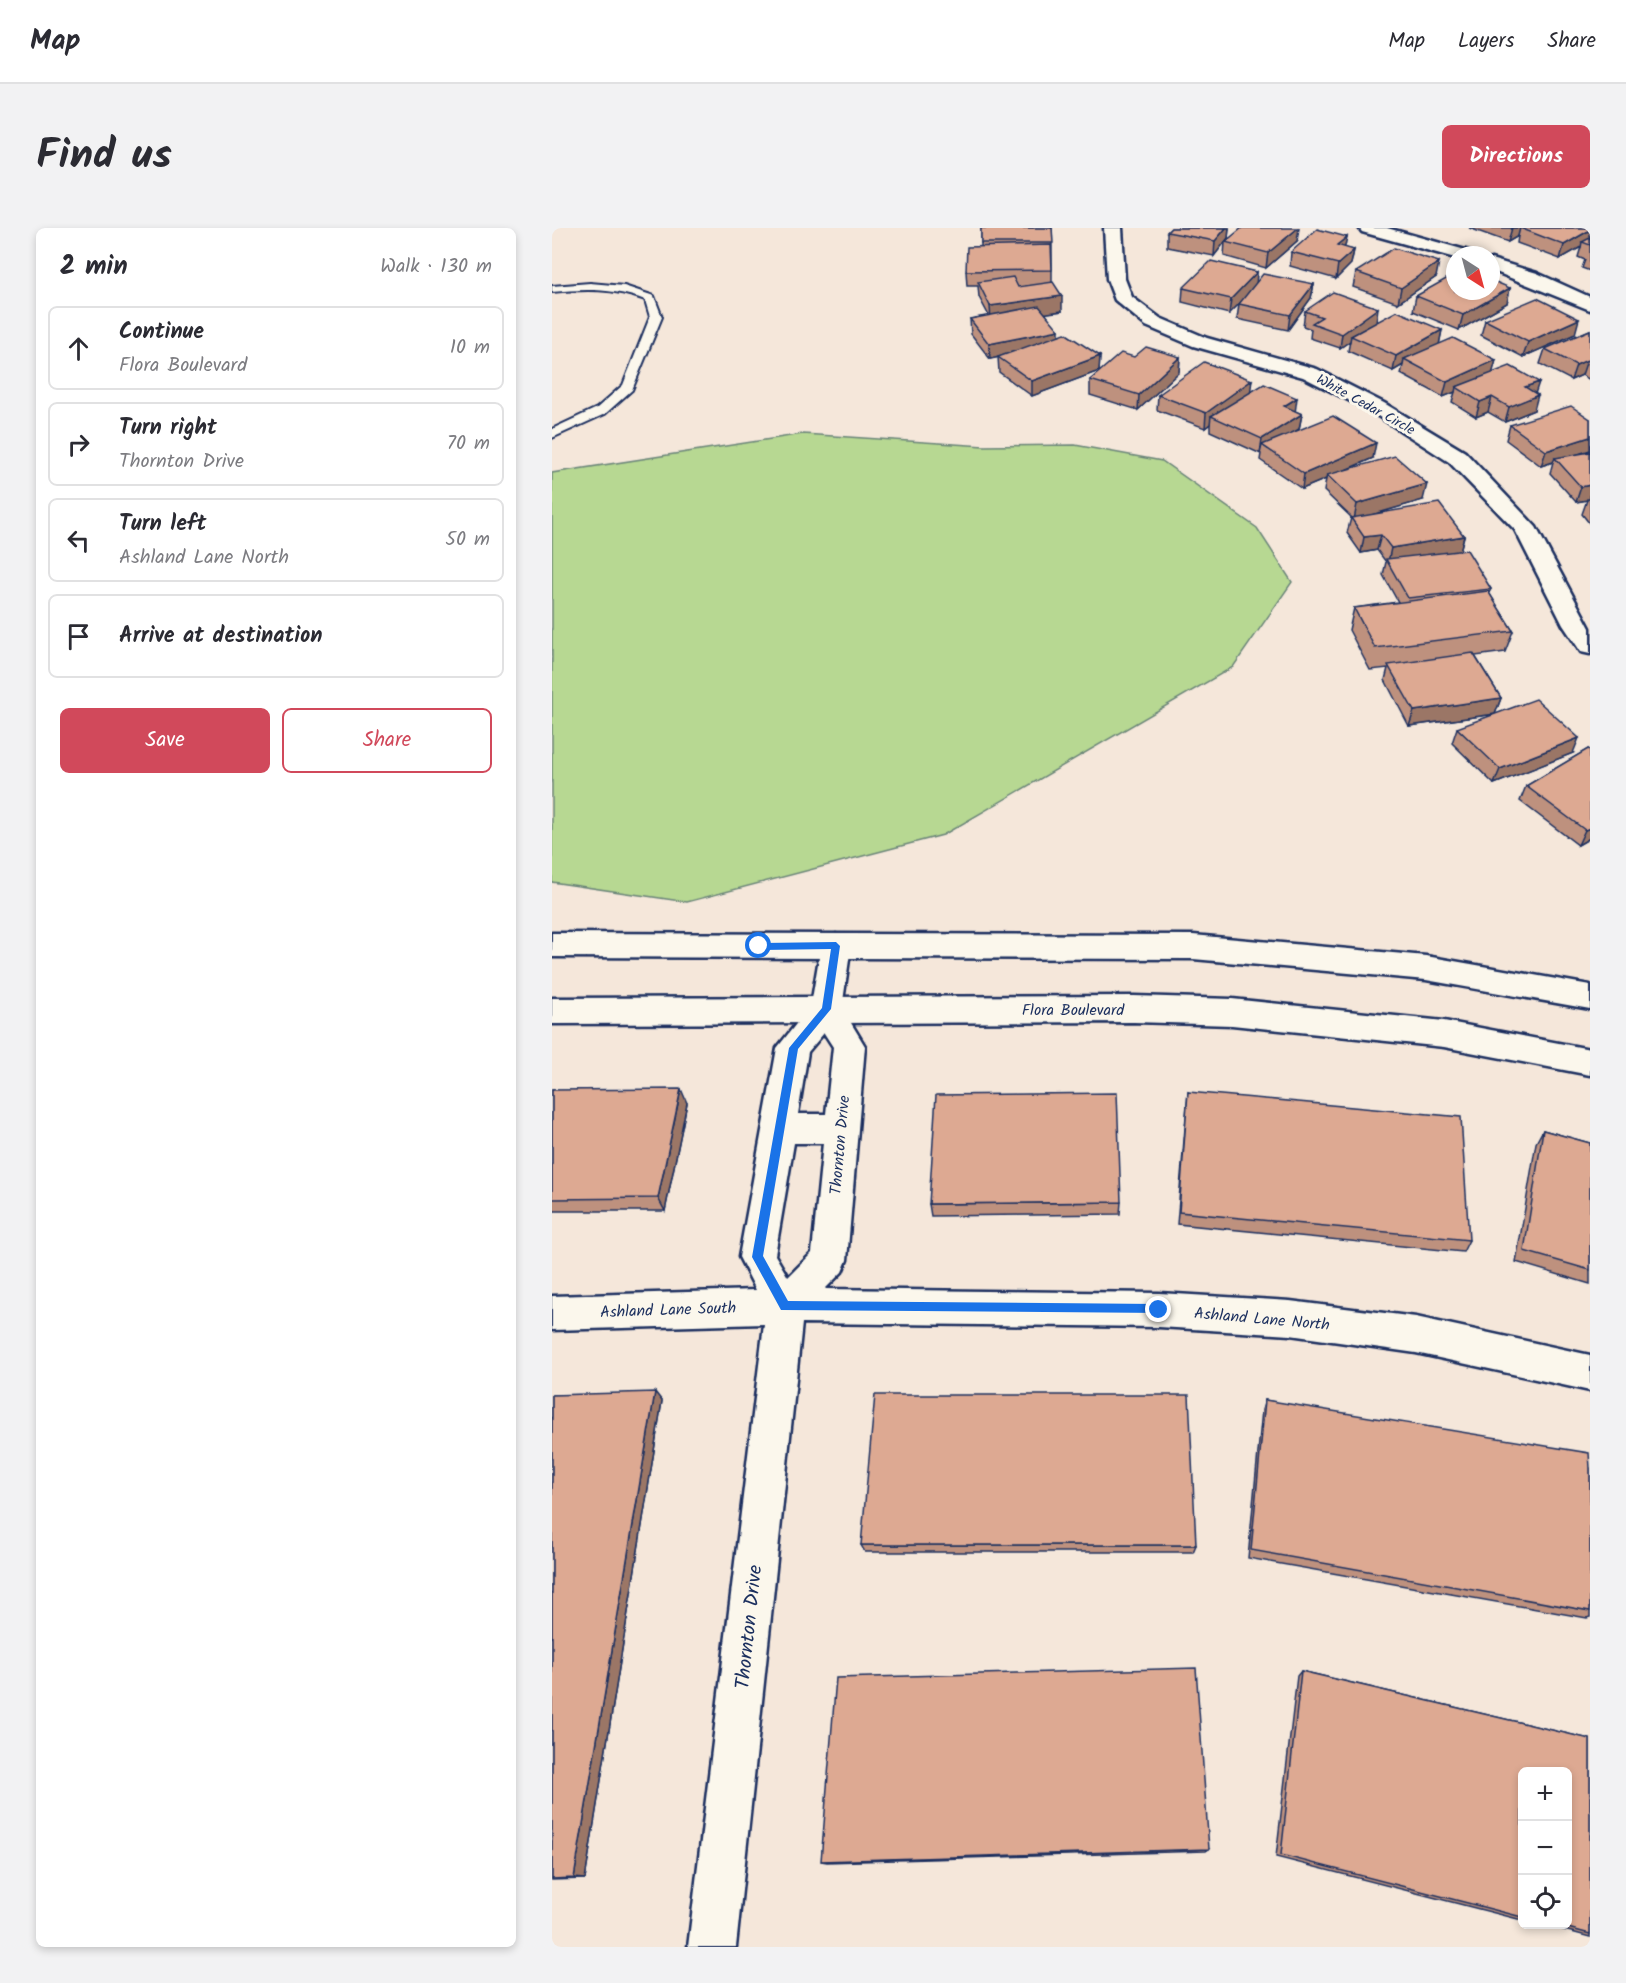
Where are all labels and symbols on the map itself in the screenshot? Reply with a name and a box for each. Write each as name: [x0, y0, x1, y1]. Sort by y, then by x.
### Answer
north arrow: [1446, 246, 1500, 300]
street label: White Cedar Circle: [1312, 369, 1420, 441]
route start: [745, 932, 771, 958]
street label: Flora Boulevard: [1022, 998, 1125, 1023]
street label: Thornton Drive: [824, 1094, 857, 1196]
street label: Ashland Lane South: [600, 1296, 736, 1325]
route end: [1145, 1296, 1171, 1322]
street label: Ashland Lane North: [1193, 1301, 1331, 1338]
street label: Thornton Drive: [728, 1563, 772, 1691]

